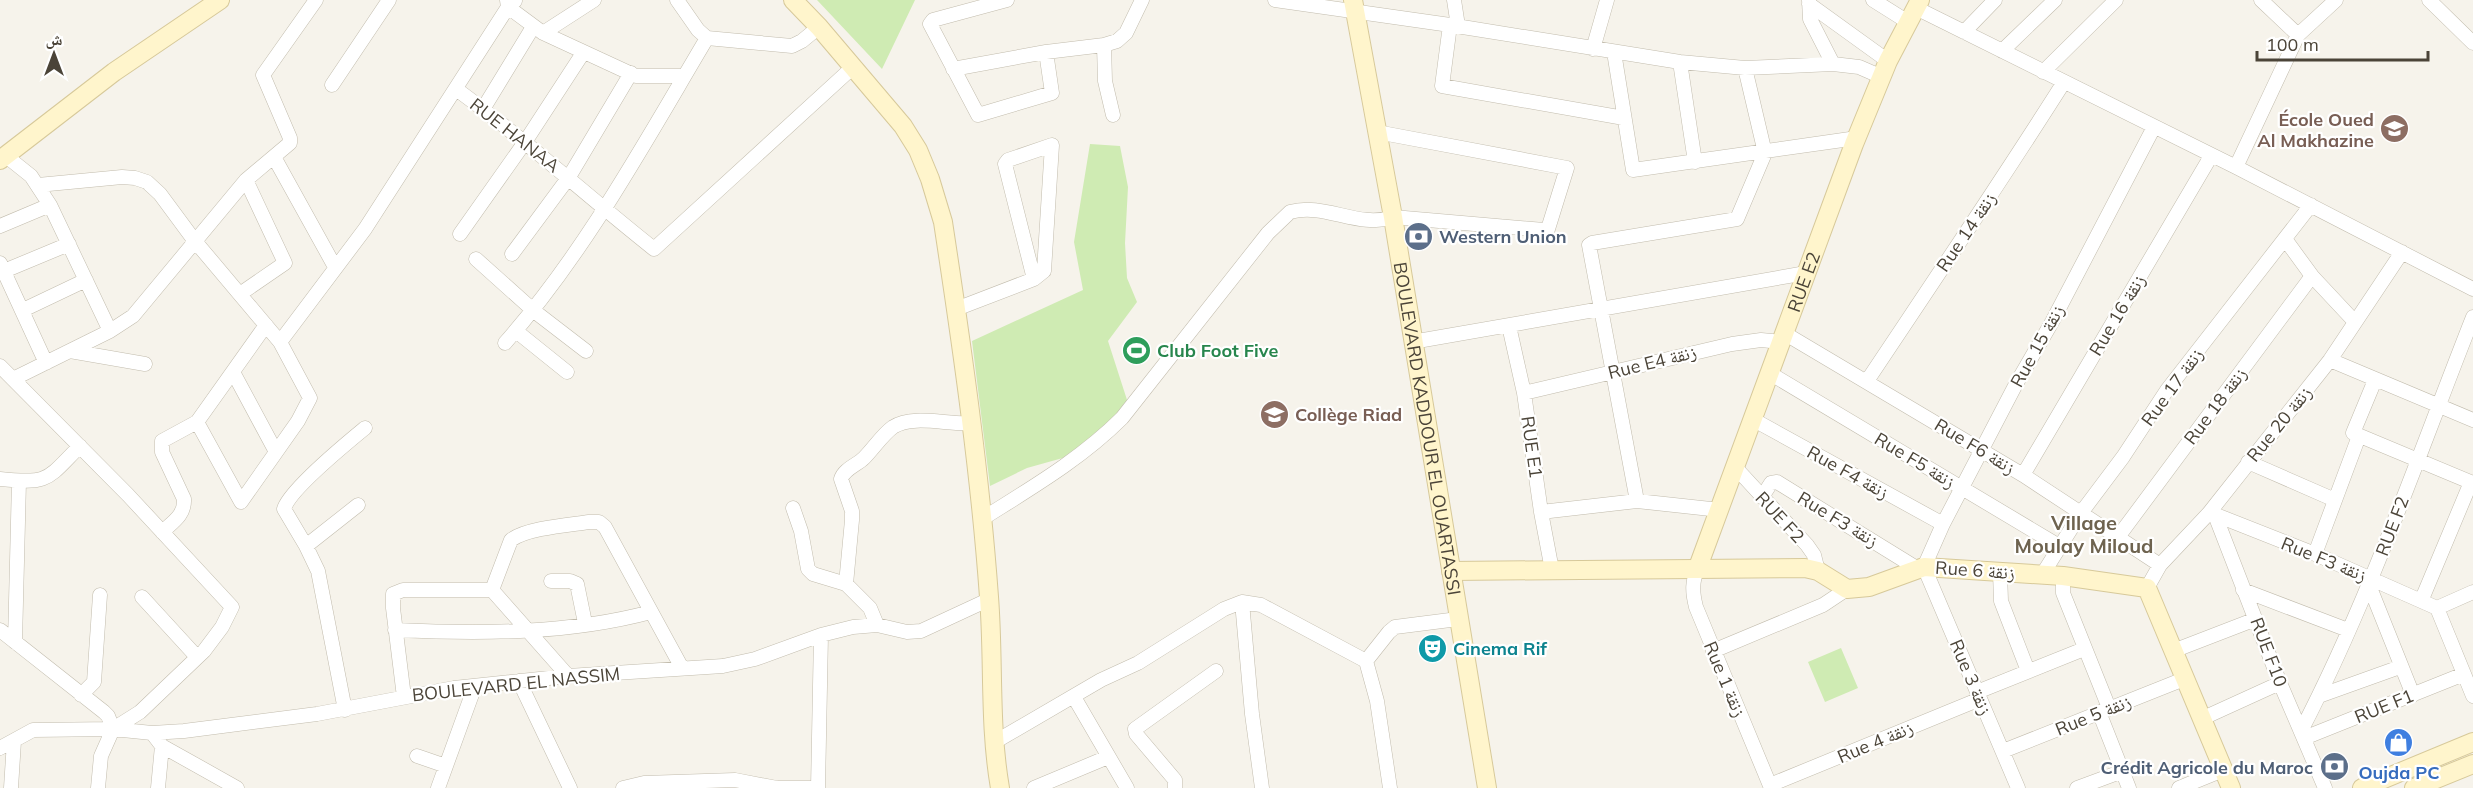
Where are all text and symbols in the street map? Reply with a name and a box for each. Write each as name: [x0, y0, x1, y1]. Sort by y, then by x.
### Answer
north arrow: [24, 24, 84, 84]
scale bar: [2257, 24, 2428, 62]
text: ش: [46, 29, 63, 49]
text: 100 m: [2266, 33, 2319, 56]
street label: RUE HANAA: [465, 93, 565, 177]
place label: École Oued Al Makhazine: [2257, 108, 2374, 152]
school or university icon: École Oued Al Makhazine: [2379, 113, 2411, 145]
street label: Rue 14 زنقة: [1931, 188, 2001, 276]
bank icon: Western Union: [1402, 220, 1434, 252]
place label: Western Union: [1439, 225, 1567, 248]
street label: RUE E2: [1782, 249, 1825, 315]
street label: BOULEVARD KADDOUR EL OUARTASSI: [1389, 260, 1467, 597]
street label: Rue 16 زنقة: [2084, 270, 2150, 360]
street label: Rue 15 زنقة: [2005, 301, 2069, 391]
sports icon: Club Foot Five: [1120, 334, 1152, 366]
place label: Club Foot Five: [1157, 339, 1278, 362]
street label: Rue E4 زنقة: [1605, 340, 1699, 384]
street label: Rue 17 زنقة: [2136, 344, 2208, 430]
street label: Rue 18 زنقة: [2179, 363, 2251, 449]
street label: Rue 20 زنقة: [2242, 382, 2316, 466]
school or university icon: Collège Riad: [1258, 398, 1290, 430]
place label: Collège Riad: [1295, 403, 1402, 426]
street label: Rue F6 زنقة: [1931, 413, 2020, 479]
street label: RUE E1: [1516, 415, 1548, 479]
street label: Rue F5 زنقة: [1871, 427, 1960, 493]
street label: Rue F4 زنقة: [1803, 440, 1893, 504]
street label: Rue F3 زنقة: [1794, 486, 1883, 552]
street label: RUE F2: [1751, 487, 1809, 547]
street label: RUE F2: [2370, 493, 2414, 559]
district label: Village Moulay Miloud: [2014, 510, 2154, 558]
street label: Rue F3 زنقة: [2278, 531, 2370, 587]
street label: Rue 6 زنقة: [1934, 556, 2016, 584]
street label: RUE F10: [2245, 614, 2293, 690]
theatre icon: Cinema Rif: [1416, 632, 1448, 664]
street label: Rue 3 زنقة: [1945, 636, 1997, 718]
place label: Cinema Rif: [1453, 637, 1547, 660]
street label: Rue 1 زنقة: [1699, 638, 1751, 720]
street label: BOULEVARD EL NASSIM: [411, 662, 621, 706]
street label: RUE F1: [2351, 684, 2417, 728]
street label: Rue 5 زنقة: [2052, 689, 2134, 741]
street label: Rue 4 زنقة: [1834, 716, 1916, 768]
shop icon: Oujda PC: [2383, 727, 2415, 759]
bank icon: Crédit Agricole du Maroc: [2318, 751, 2350, 783]
place label: Crédit Agricole du Maroc: [2101, 756, 2313, 779]
place label: Oujda PC: [2358, 761, 2440, 784]

